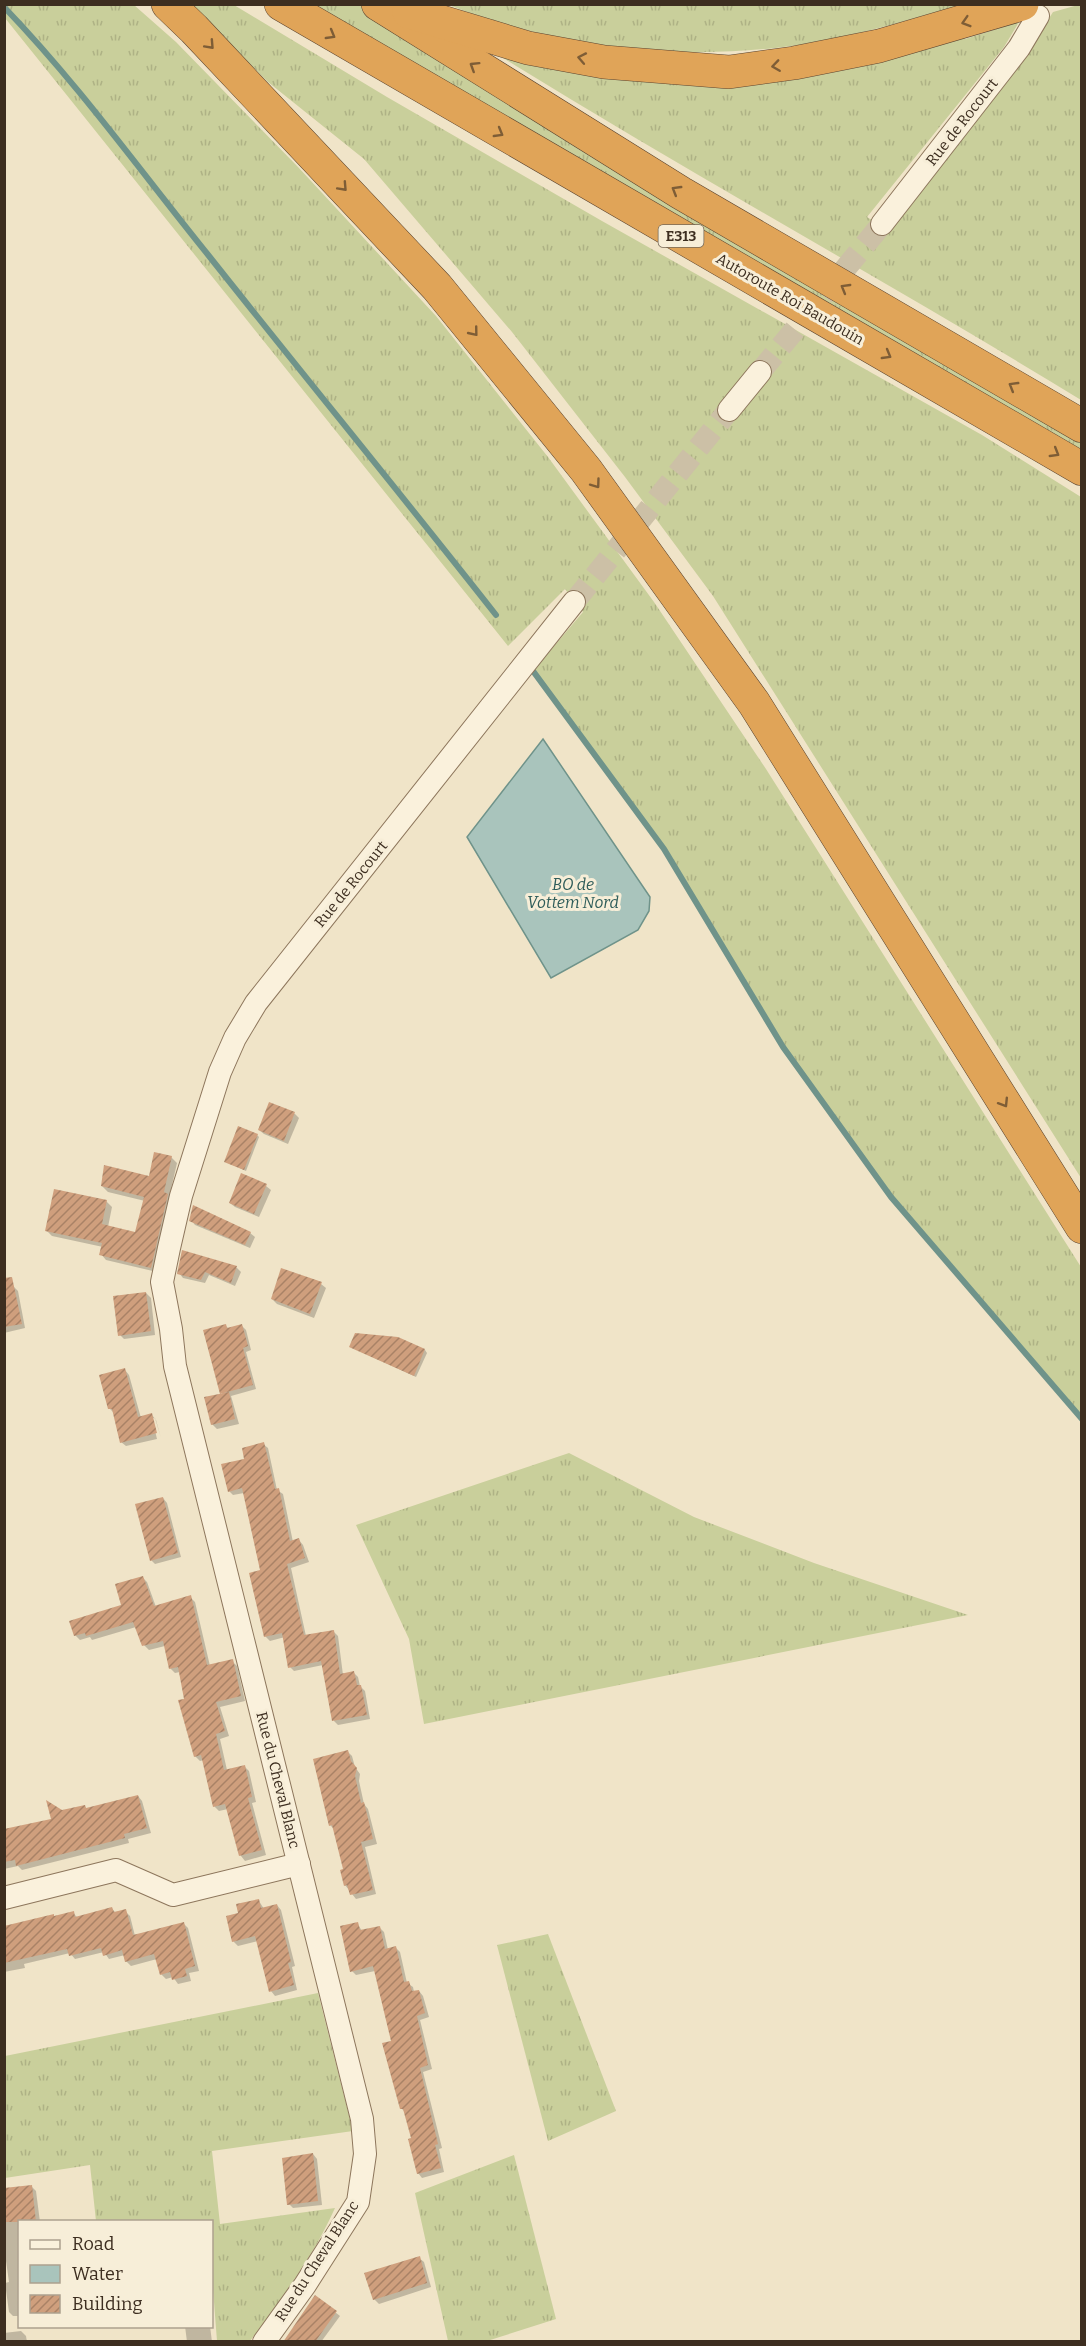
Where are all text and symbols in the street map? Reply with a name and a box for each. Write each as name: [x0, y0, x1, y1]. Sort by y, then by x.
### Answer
one-way arrow: [961, 15, 972, 27]
one-way arrow: [325, 27, 335, 39]
one-way arrow: [203, 39, 214, 49]
one-way arrow: [577, 52, 587, 65]
one-way arrow: [771, 59, 781, 71]
one-way arrow: [470, 61, 480, 73]
street label: Rue de Rocourt: [922, 74, 1002, 169]
one-way arrow: [493, 126, 503, 137]
one-way arrow: [336, 181, 347, 191]
one-way arrow: [672, 186, 682, 197]
road number: E313: [658, 225, 704, 247]
street label: Autoroute Roi Baudouin: [713, 249, 867, 349]
one-way arrow: [841, 284, 851, 295]
one-way arrow: [466, 325, 477, 336]
one-way arrow: [881, 347, 891, 359]
one-way arrow: [1009, 382, 1019, 393]
one-way arrow: [1049, 446, 1060, 457]
one-way arrow: [589, 478, 600, 489]
street label: Rue de Rocourt: [311, 837, 392, 931]
water label: BO de Vottem Nord: [527, 875, 619, 912]
one-way arrow: [996, 1097, 1008, 1107]
street label: Rue du Cheval Blanc: [252, 1710, 304, 1850]
street label: Rue du Cheval Blanc: [271, 2197, 363, 2325]
legend: [18, 2220, 213, 2328]
text: Road: [72, 2233, 115, 2255]
text: Water: [72, 2263, 123, 2285]
text: Building: [72, 2293, 143, 2315]

